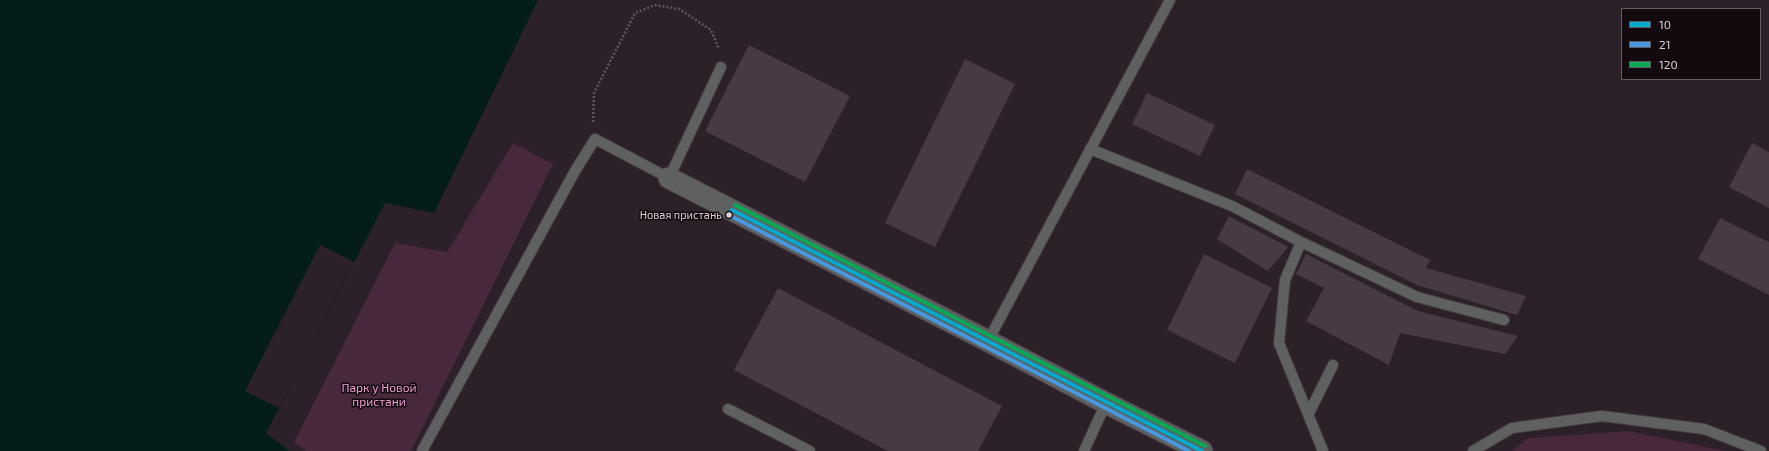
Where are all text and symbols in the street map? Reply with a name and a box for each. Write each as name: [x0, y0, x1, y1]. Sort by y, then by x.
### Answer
legend: [1621, 8, 1761, 80]
text: 10: [1659, 17, 1671, 31]
text: 21: [1659, 37, 1671, 51]
text: 120: [1659, 57, 1678, 71]
place label: Новая пристань: [640, 208, 722, 222]
marker: Новая пристань: [724, 210, 734, 220]
park label: Парк у Новой пристани: [341, 381, 417, 409]

